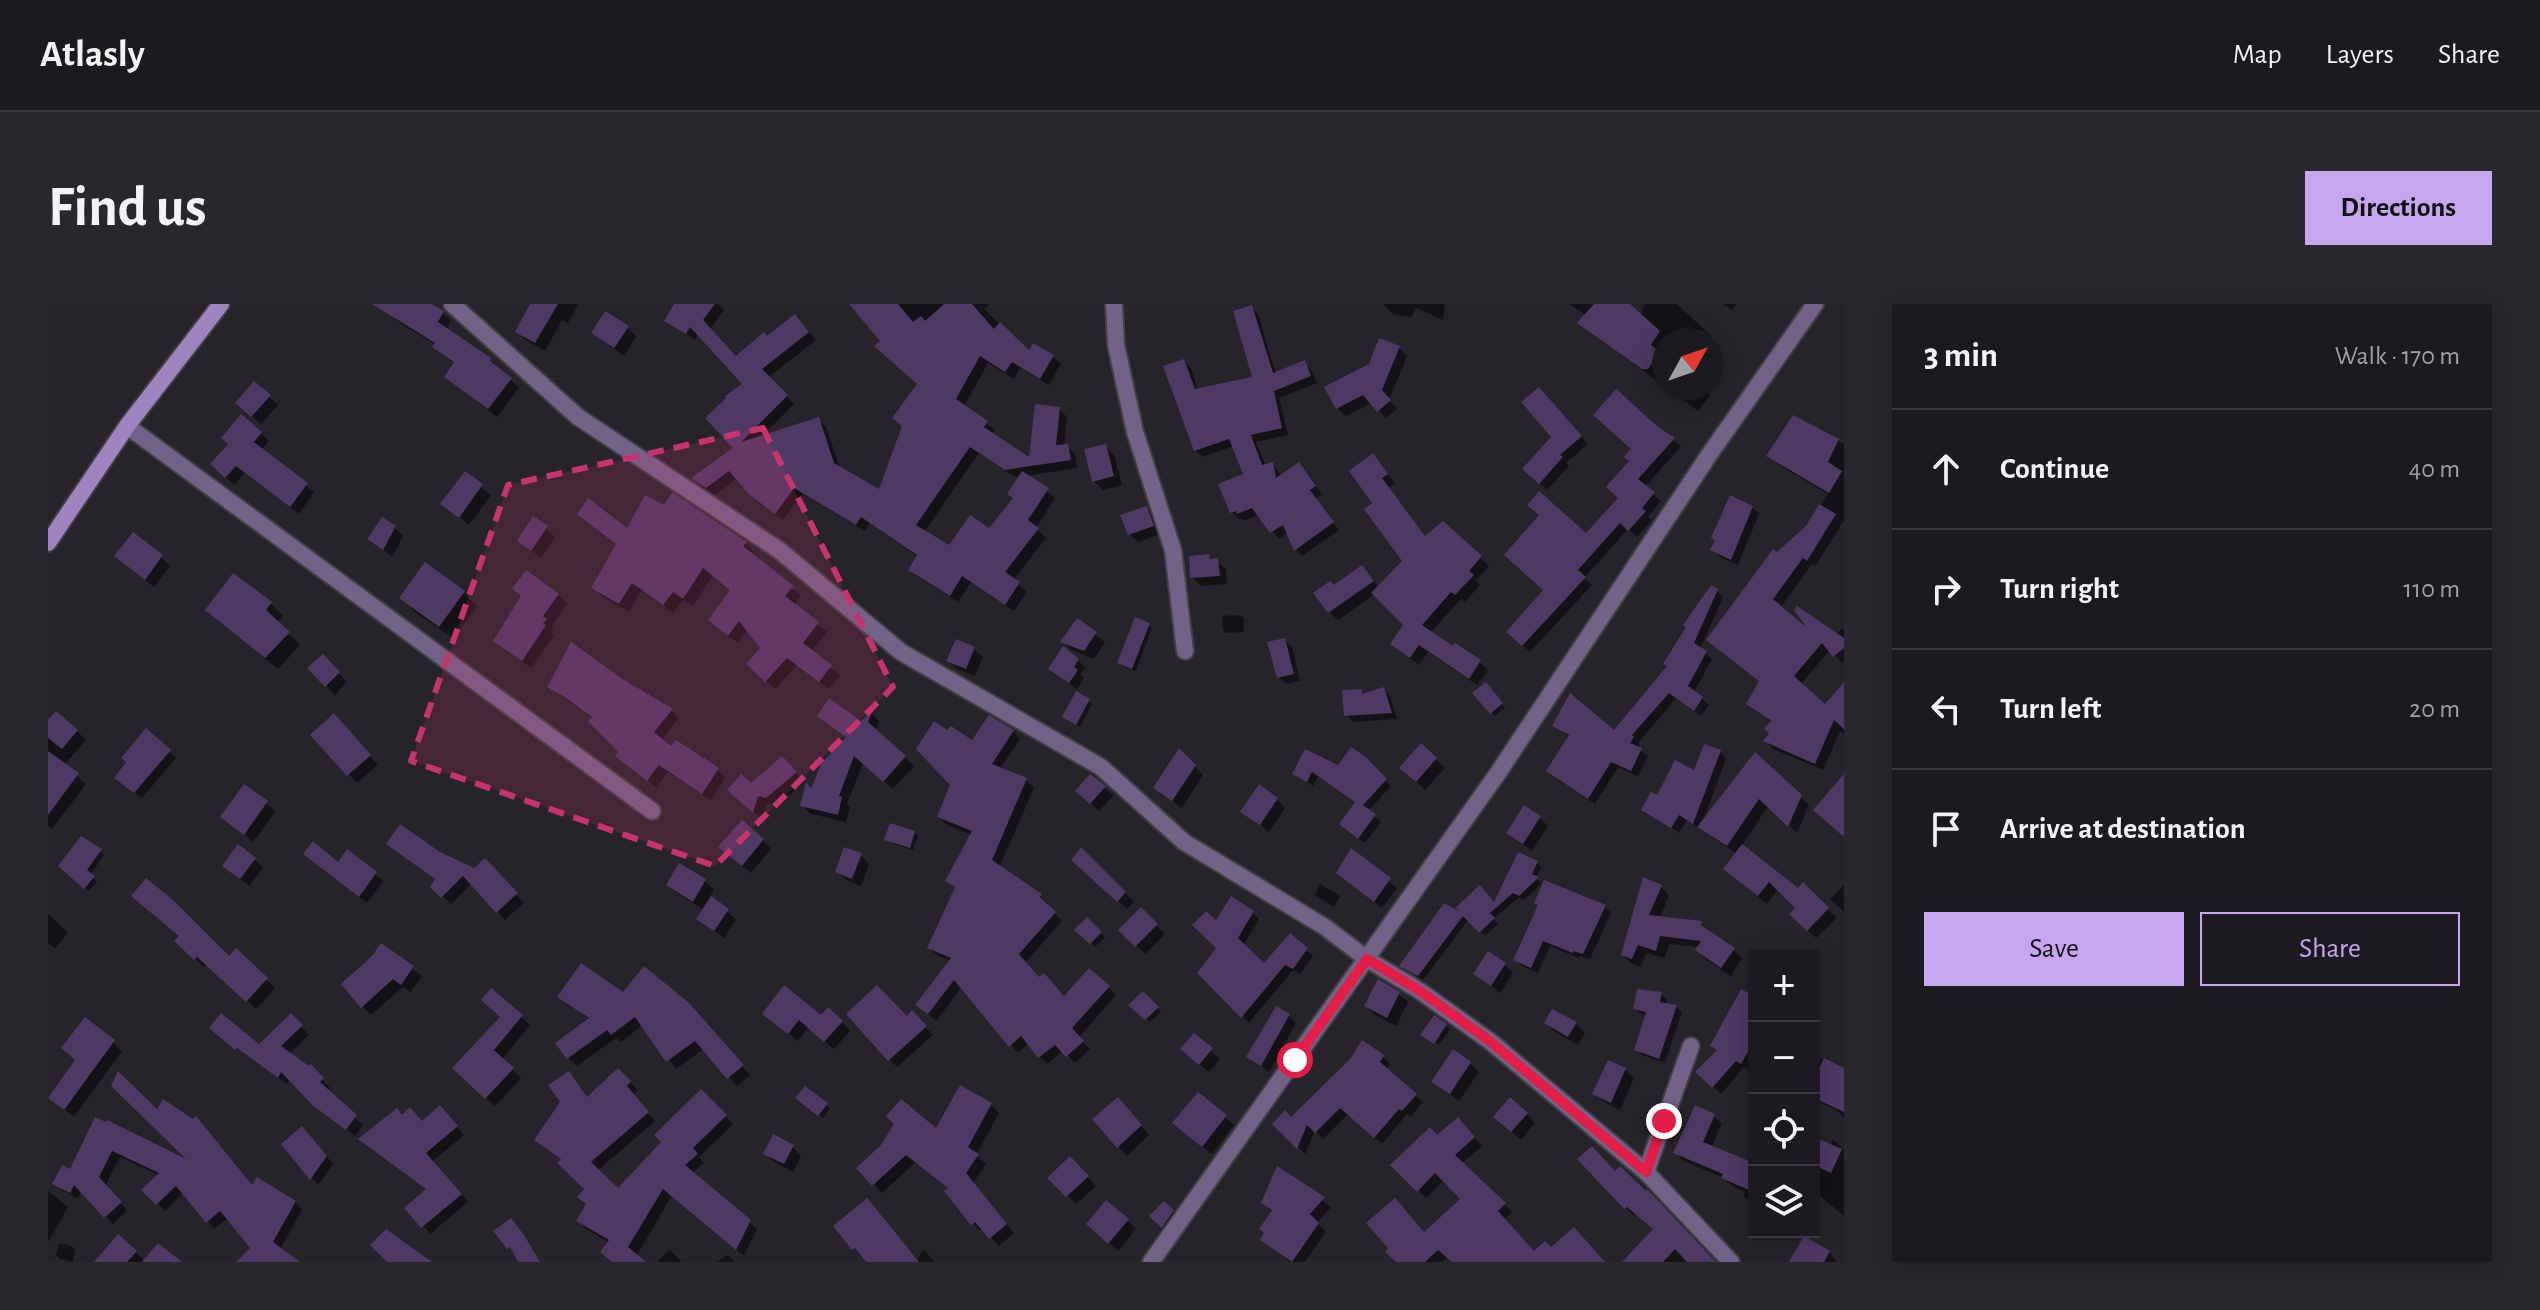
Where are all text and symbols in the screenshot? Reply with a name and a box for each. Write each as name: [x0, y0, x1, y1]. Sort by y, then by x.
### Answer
text: Atlasly: [40, 36, 145, 74]
text: Map: [2233, 41, 2282, 69]
text: Layers: [2326, 41, 2394, 69]
text: Share: [2438, 41, 2500, 69]
button: Directions: [2305, 171, 2492, 245]
text: Find us: [48, 180, 206, 236]
north arrow: [1652, 328, 1724, 400]
text: 3 min: [1924, 339, 1998, 373]
text: Walk · 170 m: [2335, 343, 2460, 369]
icon: ahead: [1924, 447, 1968, 491]
text: Continue: [2000, 454, 2109, 484]
text: 40 m: [2409, 456, 2460, 482]
icon: right: [1924, 567, 1968, 611]
text: Turn right: [2000, 574, 2119, 604]
text: 110 m: [2403, 576, 2460, 602]
icon: left: [1924, 687, 1968, 731]
text: Turn left: [2000, 694, 2101, 724]
text: 20 m: [2409, 696, 2460, 722]
icon: arrive: [1924, 807, 1968, 851]
text: Arrive at destination: [2000, 814, 2246, 844]
button: Save: [1924, 912, 2184, 986]
button: Share: [2200, 912, 2460, 986]
map controls: [1748, 950, 1820, 1238]
button: +: [1748, 950, 1820, 1022]
button: −: [1748, 1022, 1820, 1094]
route start: [1277, 1042, 1313, 1078]
button: locate: [1748, 1094, 1820, 1166]
route end: [1646, 1103, 1682, 1139]
button: layers: [1748, 1166, 1820, 1238]

